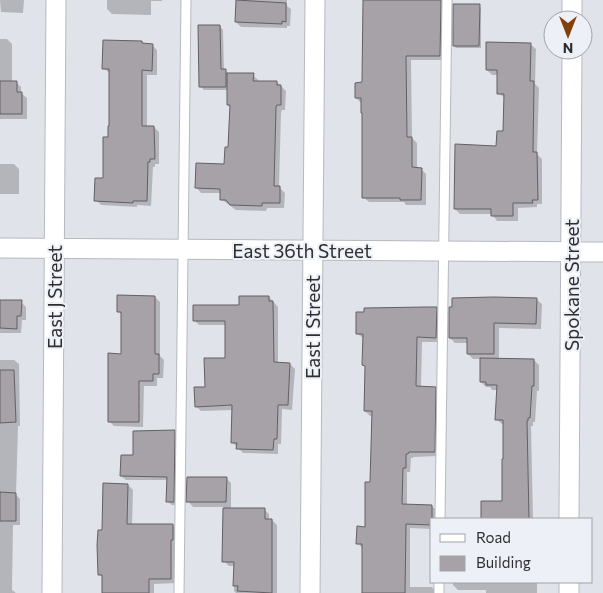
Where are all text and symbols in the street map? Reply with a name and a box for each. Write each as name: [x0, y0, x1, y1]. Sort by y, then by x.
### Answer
north arrow: [543, 10, 593, 60]
text: N: [563, 40, 573, 57]
street label: Spokane Street: [560, 219, 583, 351]
street label: East 36th Street: [232, 239, 372, 262]
street label: East J Street: [43, 245, 66, 349]
street label: East I Street: [301, 275, 324, 379]
legend: [430, 518, 593, 583]
text: Road: [476, 528, 511, 546]
text: Building: [476, 553, 531, 571]

